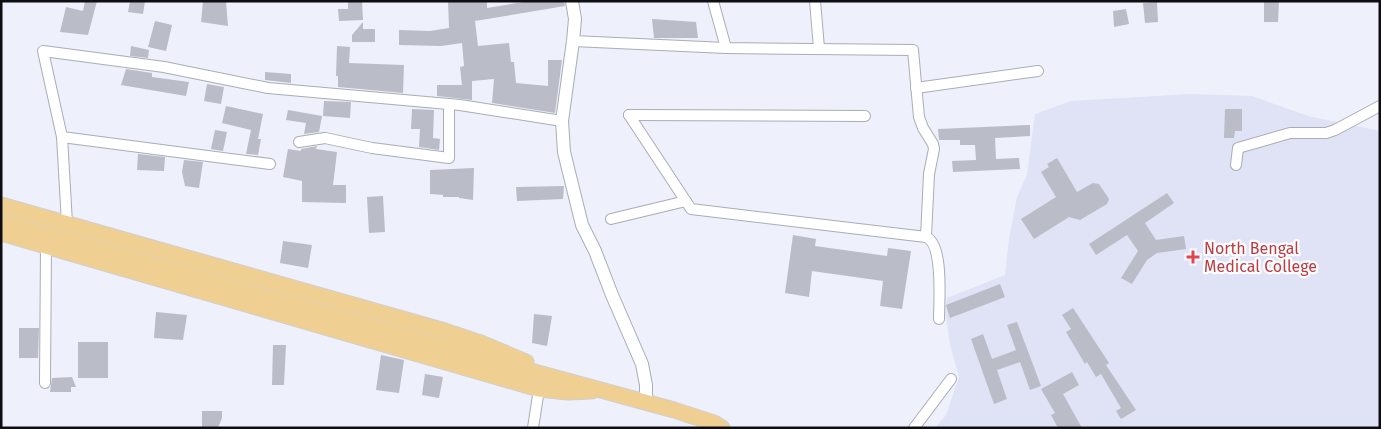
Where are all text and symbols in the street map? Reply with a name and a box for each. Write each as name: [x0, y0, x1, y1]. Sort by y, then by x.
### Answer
place label: North Bengal Medical College: [1204, 239, 1317, 276]
marker: North Bengal Medical College: [1186, 250, 1200, 264]

